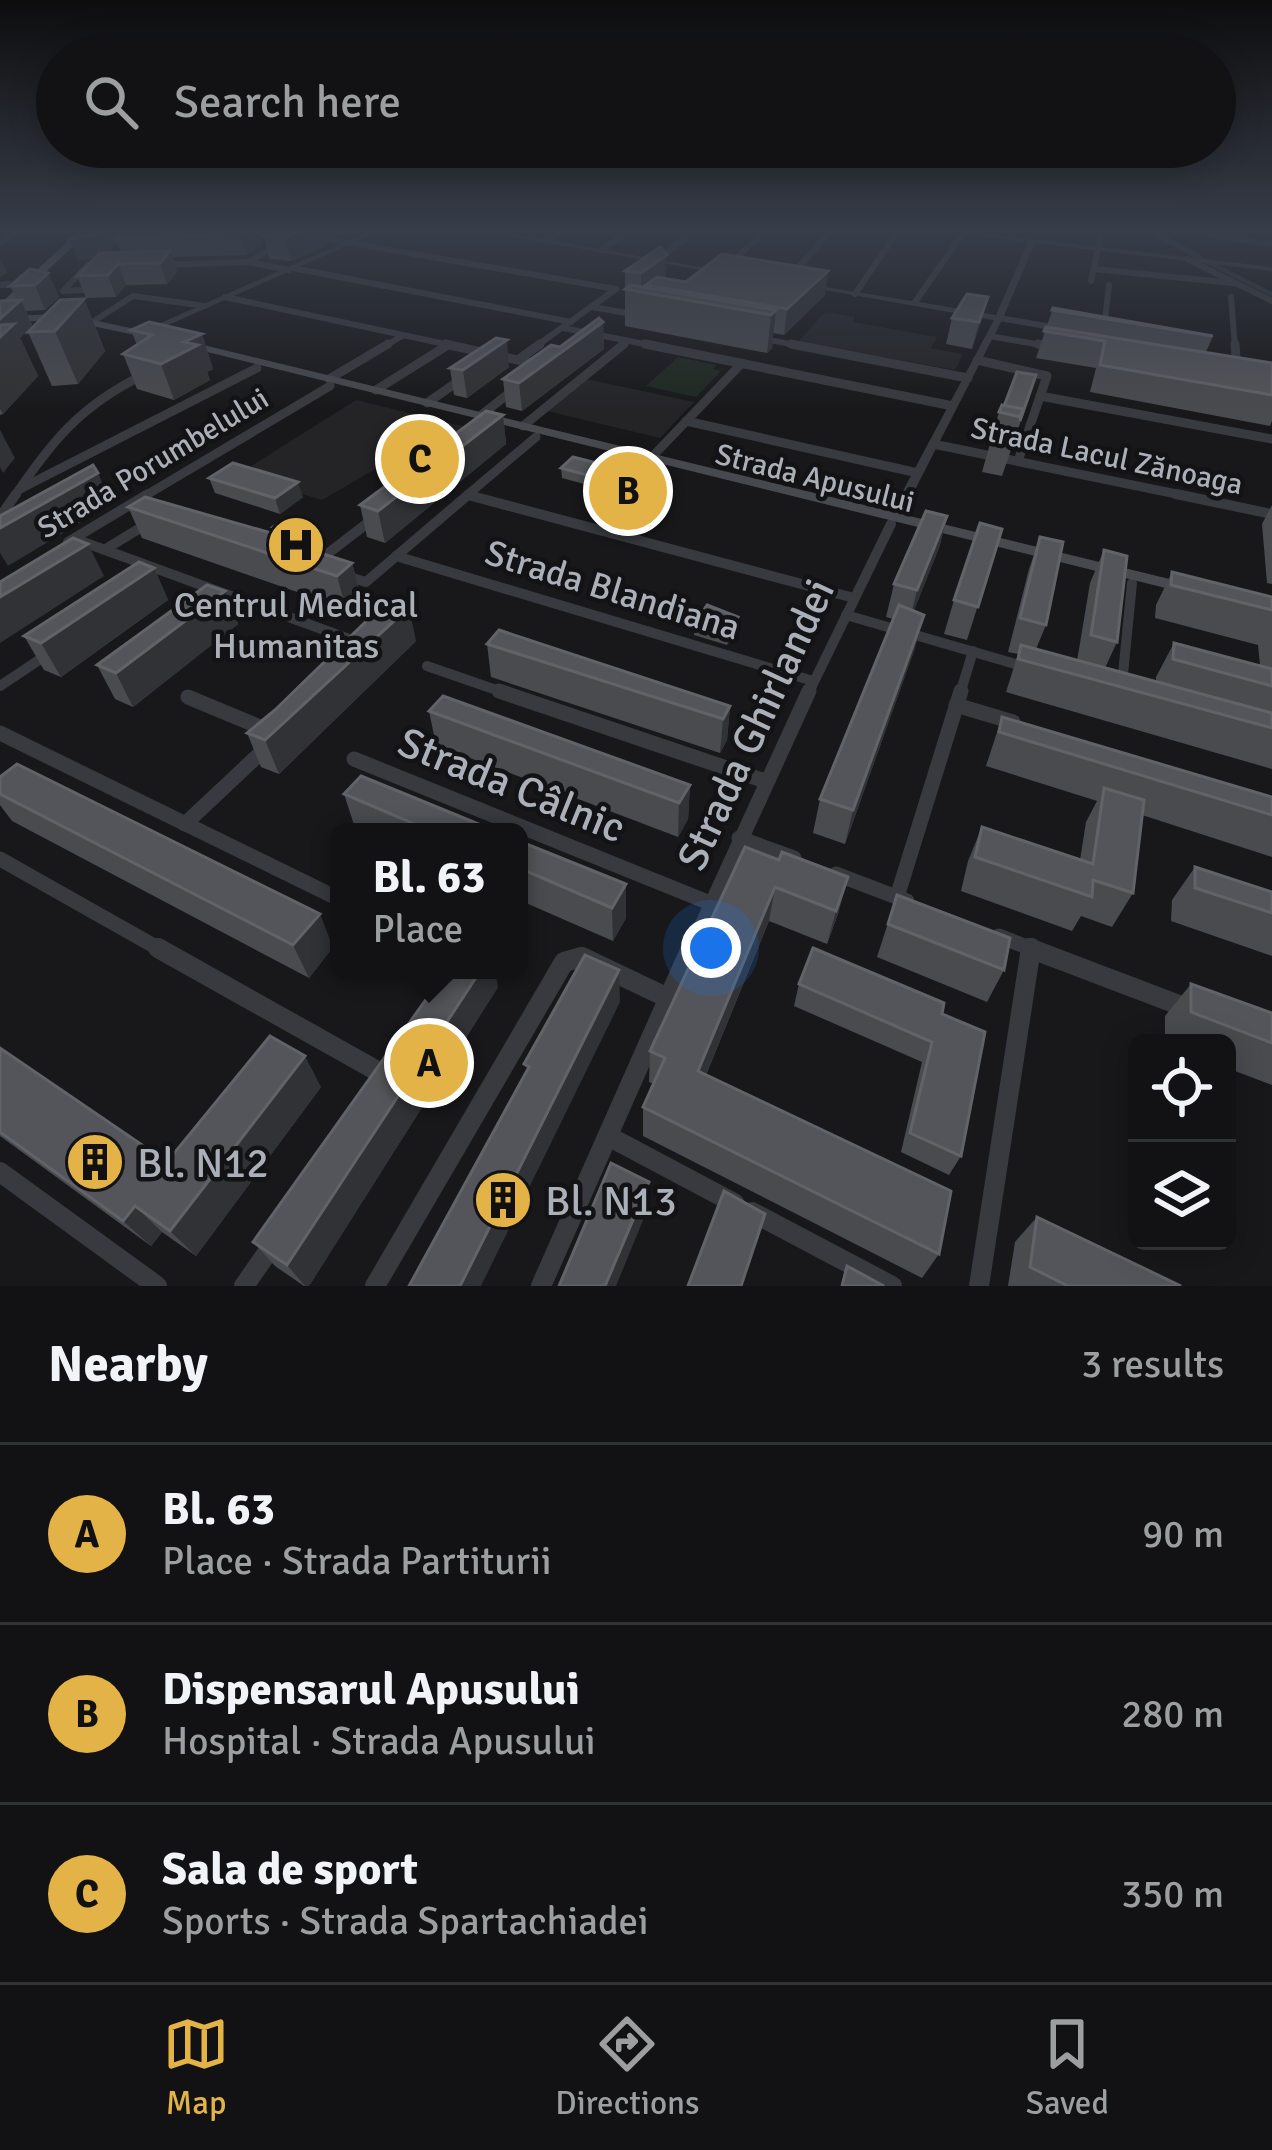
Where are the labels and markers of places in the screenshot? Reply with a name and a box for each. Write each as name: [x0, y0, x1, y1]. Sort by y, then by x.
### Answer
pin: C: [381, 414, 459, 504]
pin: B: [589, 446, 667, 536]
hospital icon: Centrul Medical Humanitas: [265, 514, 327, 576]
place label: Centrul Medical Humanitas: [174, 583, 418, 669]
pin: A: [390, 1018, 468, 1108]
building icon: Bl. N12: [64, 1131, 126, 1193]
place label: Bl. N12: [137, 1138, 269, 1189]
building icon: Bl. N13: [472, 1169, 534, 1231]
place label: Bl. N13: [545, 1176, 677, 1227]

